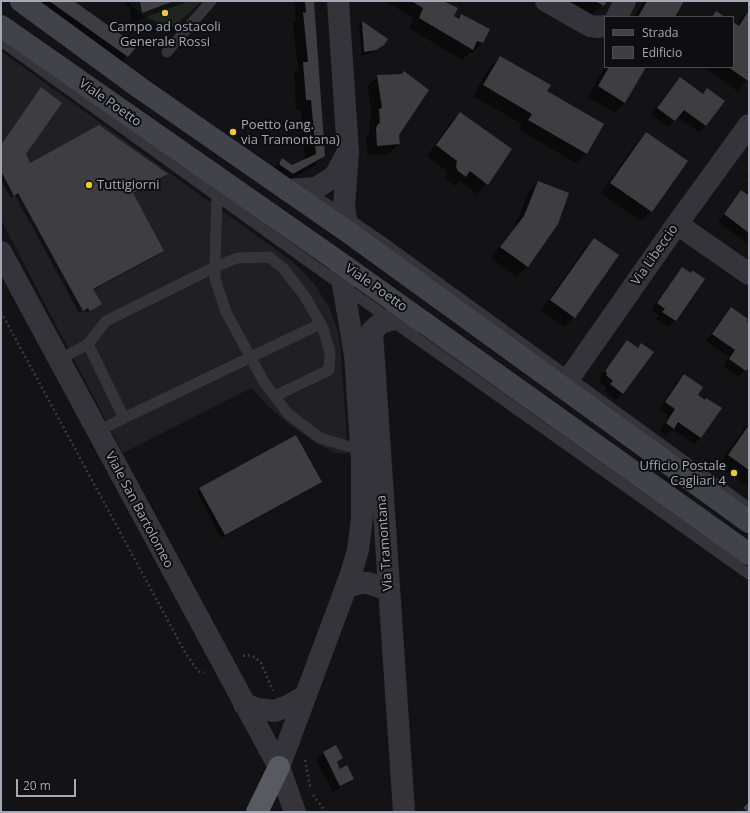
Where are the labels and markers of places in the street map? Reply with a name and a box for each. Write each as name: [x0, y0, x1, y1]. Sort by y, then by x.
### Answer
marker: Campo ad ostacoli Generale Rossi: [160, 8, 170, 18]
place label: Campo ad ostacoli Generale Rossi: [109, 19, 221, 50]
place label: Poetto (ang. via Tramontana): [241, 117, 340, 148]
marker: Poetto (ang. via Tramontana): [228, 127, 238, 137]
place label: Tuttigiorni: [97, 177, 159, 193]
marker: Tuttigiorni: [84, 180, 94, 190]
place label: Ufficio Postale Cagliari 4: [640, 458, 726, 489]
marker: Ufficio Postale Cagliari 4: [729, 468, 739, 478]

